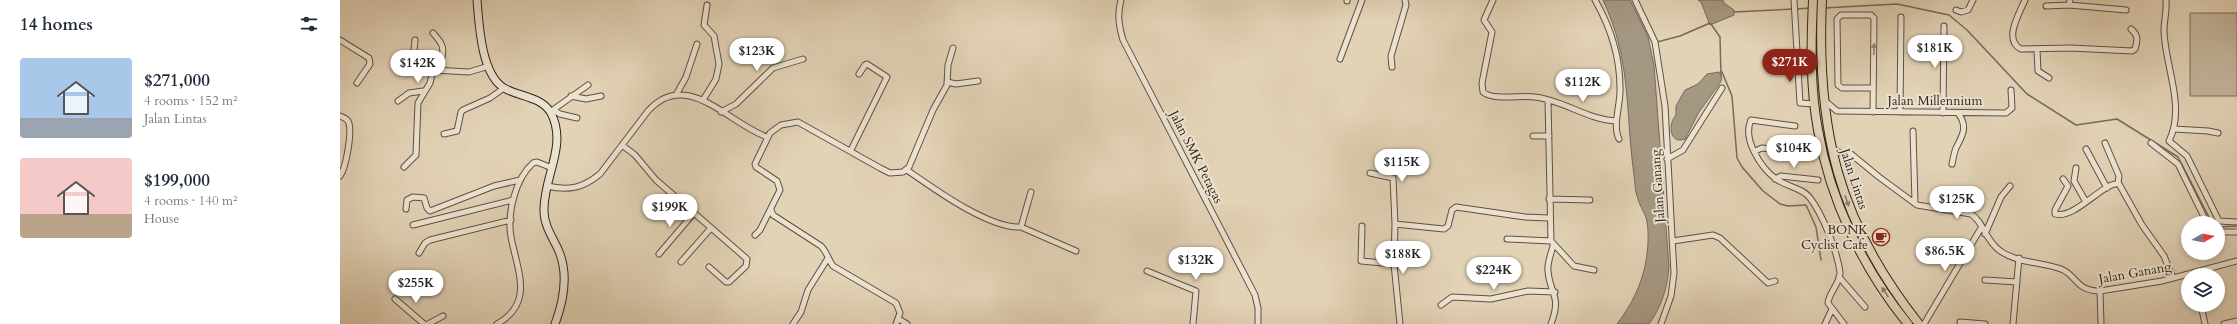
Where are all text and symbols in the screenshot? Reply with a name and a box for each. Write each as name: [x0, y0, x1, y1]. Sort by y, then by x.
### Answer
text: 14 homes: [20, 13, 93, 36]
icon: filters: [298, 13, 320, 35]
pin: $181K: [1907, 35, 1963, 69]
pin: $123K: [729, 38, 785, 72]
text: $181K: [1916, 39, 1954, 57]
text: $123K: [738, 42, 776, 60]
one-way arrow: [1870, 43, 1877, 55]
pin: $271K: [1762, 49, 1818, 83]
pin: $142K: [390, 50, 446, 84]
text: $271K: [1771, 53, 1809, 71]
text: $142K: [399, 54, 437, 72]
text: $271,000: [144, 69, 210, 92]
pin: $112K: [1555, 69, 1611, 103]
text: $112K: [1564, 73, 1602, 91]
icon: home: [52, 74, 100, 122]
text: 4 rooms · 152 m²: [144, 92, 237, 110]
street label: Jalan Millennium: [1886, 92, 1982, 110]
street label: Jalan SMK Petagas: [1164, 106, 1227, 207]
text: Jalan Lintas: [144, 110, 207, 128]
pin: $104K: [1766, 135, 1822, 169]
text: $104K: [1775, 139, 1813, 157]
street label: Jalan Lintas: [1835, 144, 1872, 212]
street label: Jalan Ganang: [1646, 148, 1670, 225]
pin: $115K: [1374, 149, 1430, 183]
text: $115K: [1383, 153, 1421, 171]
text: $199,000: [144, 169, 210, 192]
icon: home: [52, 174, 100, 222]
pin: $125K: [1929, 186, 1985, 220]
text: $125K: [1938, 190, 1976, 208]
text: 4 rooms · 140 m²: [144, 192, 237, 210]
pin: $199K: [642, 194, 698, 228]
one-way arrow: [1845, 195, 1851, 207]
text: $199K: [651, 198, 689, 216]
text: House: [144, 210, 179, 228]
north arrow: [2181, 216, 2225, 260]
map controls: [2181, 216, 2225, 312]
place label: BONK Cyclist Cafe: [1801, 221, 1868, 254]
cafe icon: BONK Cyclist Cafe: [1871, 227, 1891, 247]
pin: $86.5K: [1912, 238, 1978, 272]
pin: $188K: [1375, 241, 1431, 275]
text: $86.5K: [1925, 242, 1965, 260]
text: $188K: [1384, 245, 1422, 263]
pin: $132K: [1168, 247, 1224, 281]
text: $132K: [1177, 251, 1215, 269]
pin: $224K: [1466, 257, 1522, 291]
street label: Jalan Ganang: [2095, 258, 2173, 289]
text: $224K: [1475, 261, 1513, 279]
button: layers: [2181, 268, 2225, 312]
pin: $255K: [388, 270, 444, 304]
text: $255K: [397, 274, 435, 292]
one-way arrow: [1881, 287, 1889, 298]

